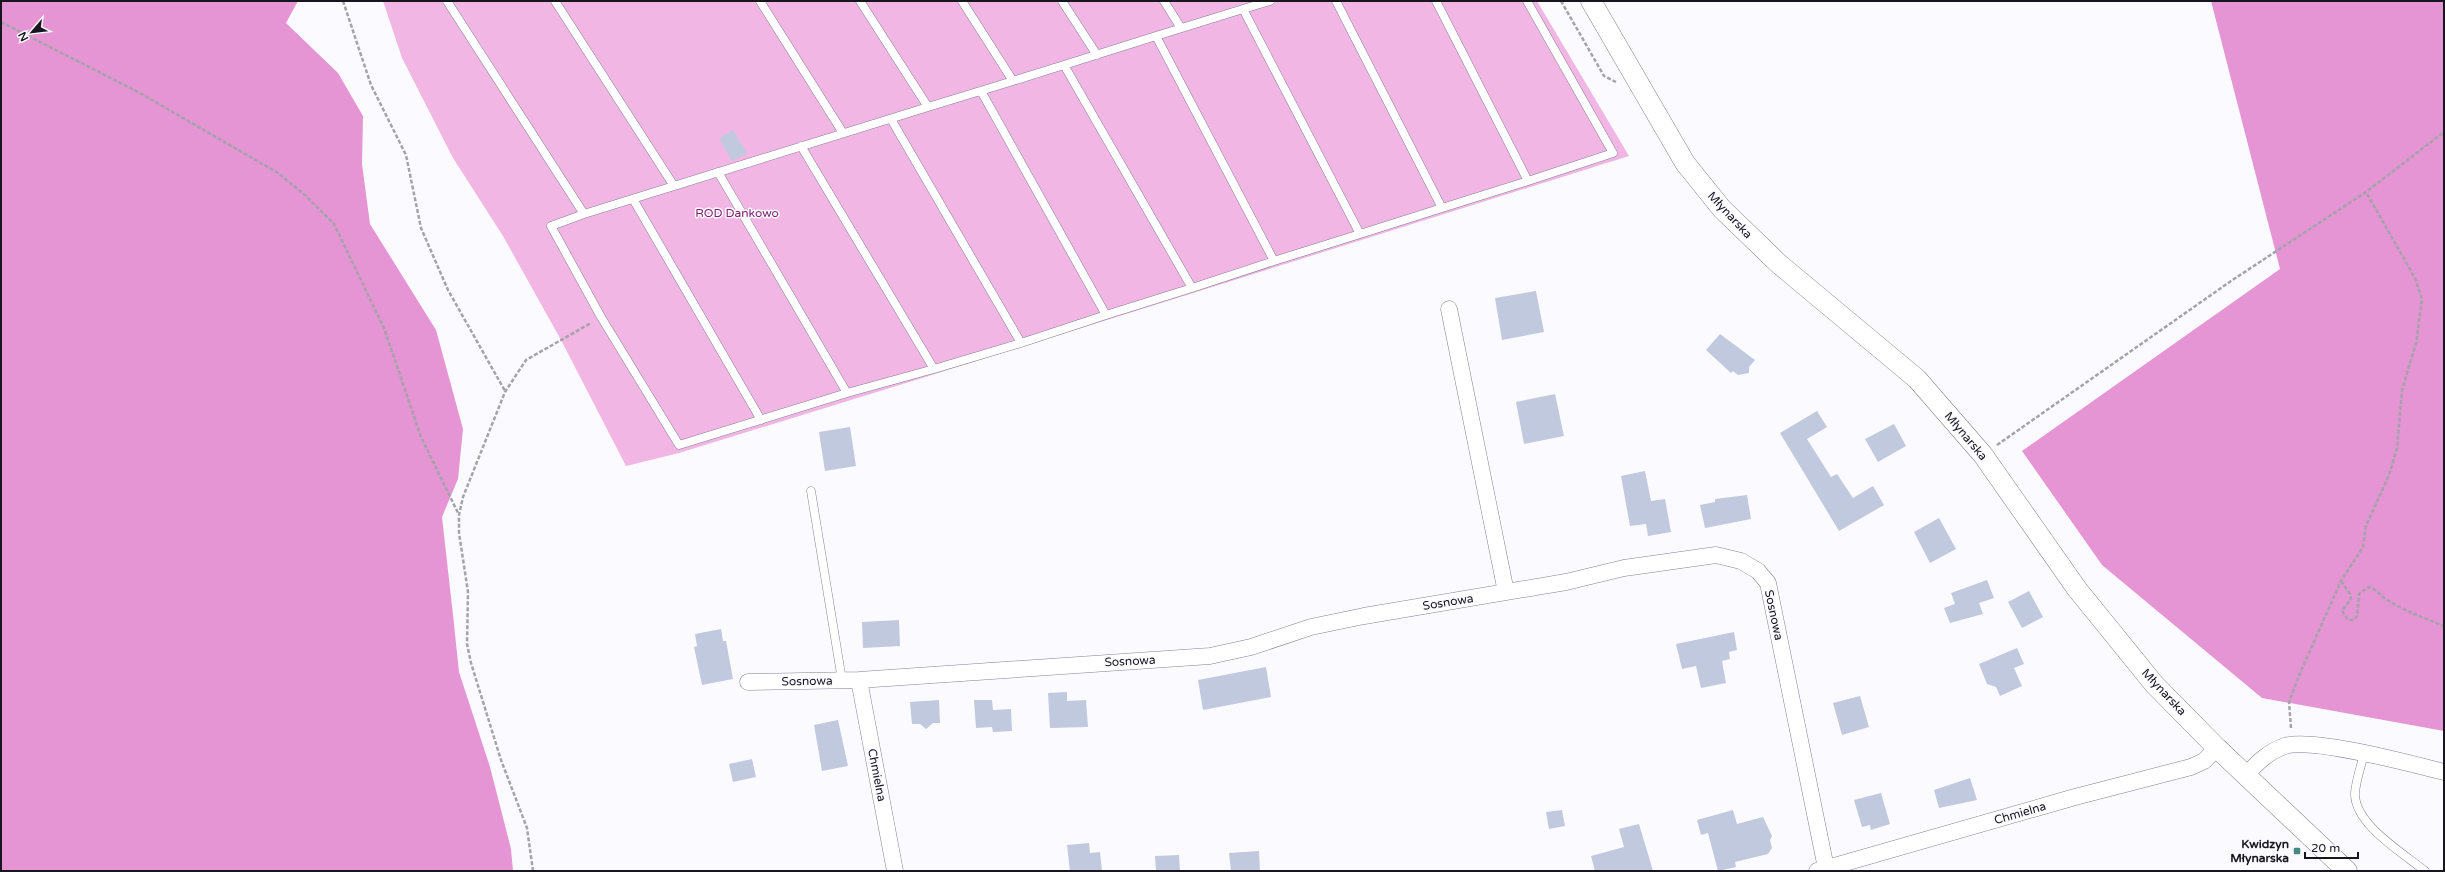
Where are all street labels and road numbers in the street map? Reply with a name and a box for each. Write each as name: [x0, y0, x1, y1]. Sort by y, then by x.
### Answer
street label: Młynarska: [1705, 189, 1755, 241]
street label: Młynarska: [1942, 409, 1990, 463]
street label: Sosnowa: [1762, 589, 1786, 641]
street label: Sosnowa: [1422, 591, 1474, 613]
street label: Sosnowa: [1104, 653, 1156, 669]
street label: Młynarska: [2139, 666, 2189, 718]
street label: Sosnowa: [781, 674, 833, 688]
street label: Chmielna: [865, 747, 889, 803]
street label: Chmielna: [1992, 799, 2048, 827]

